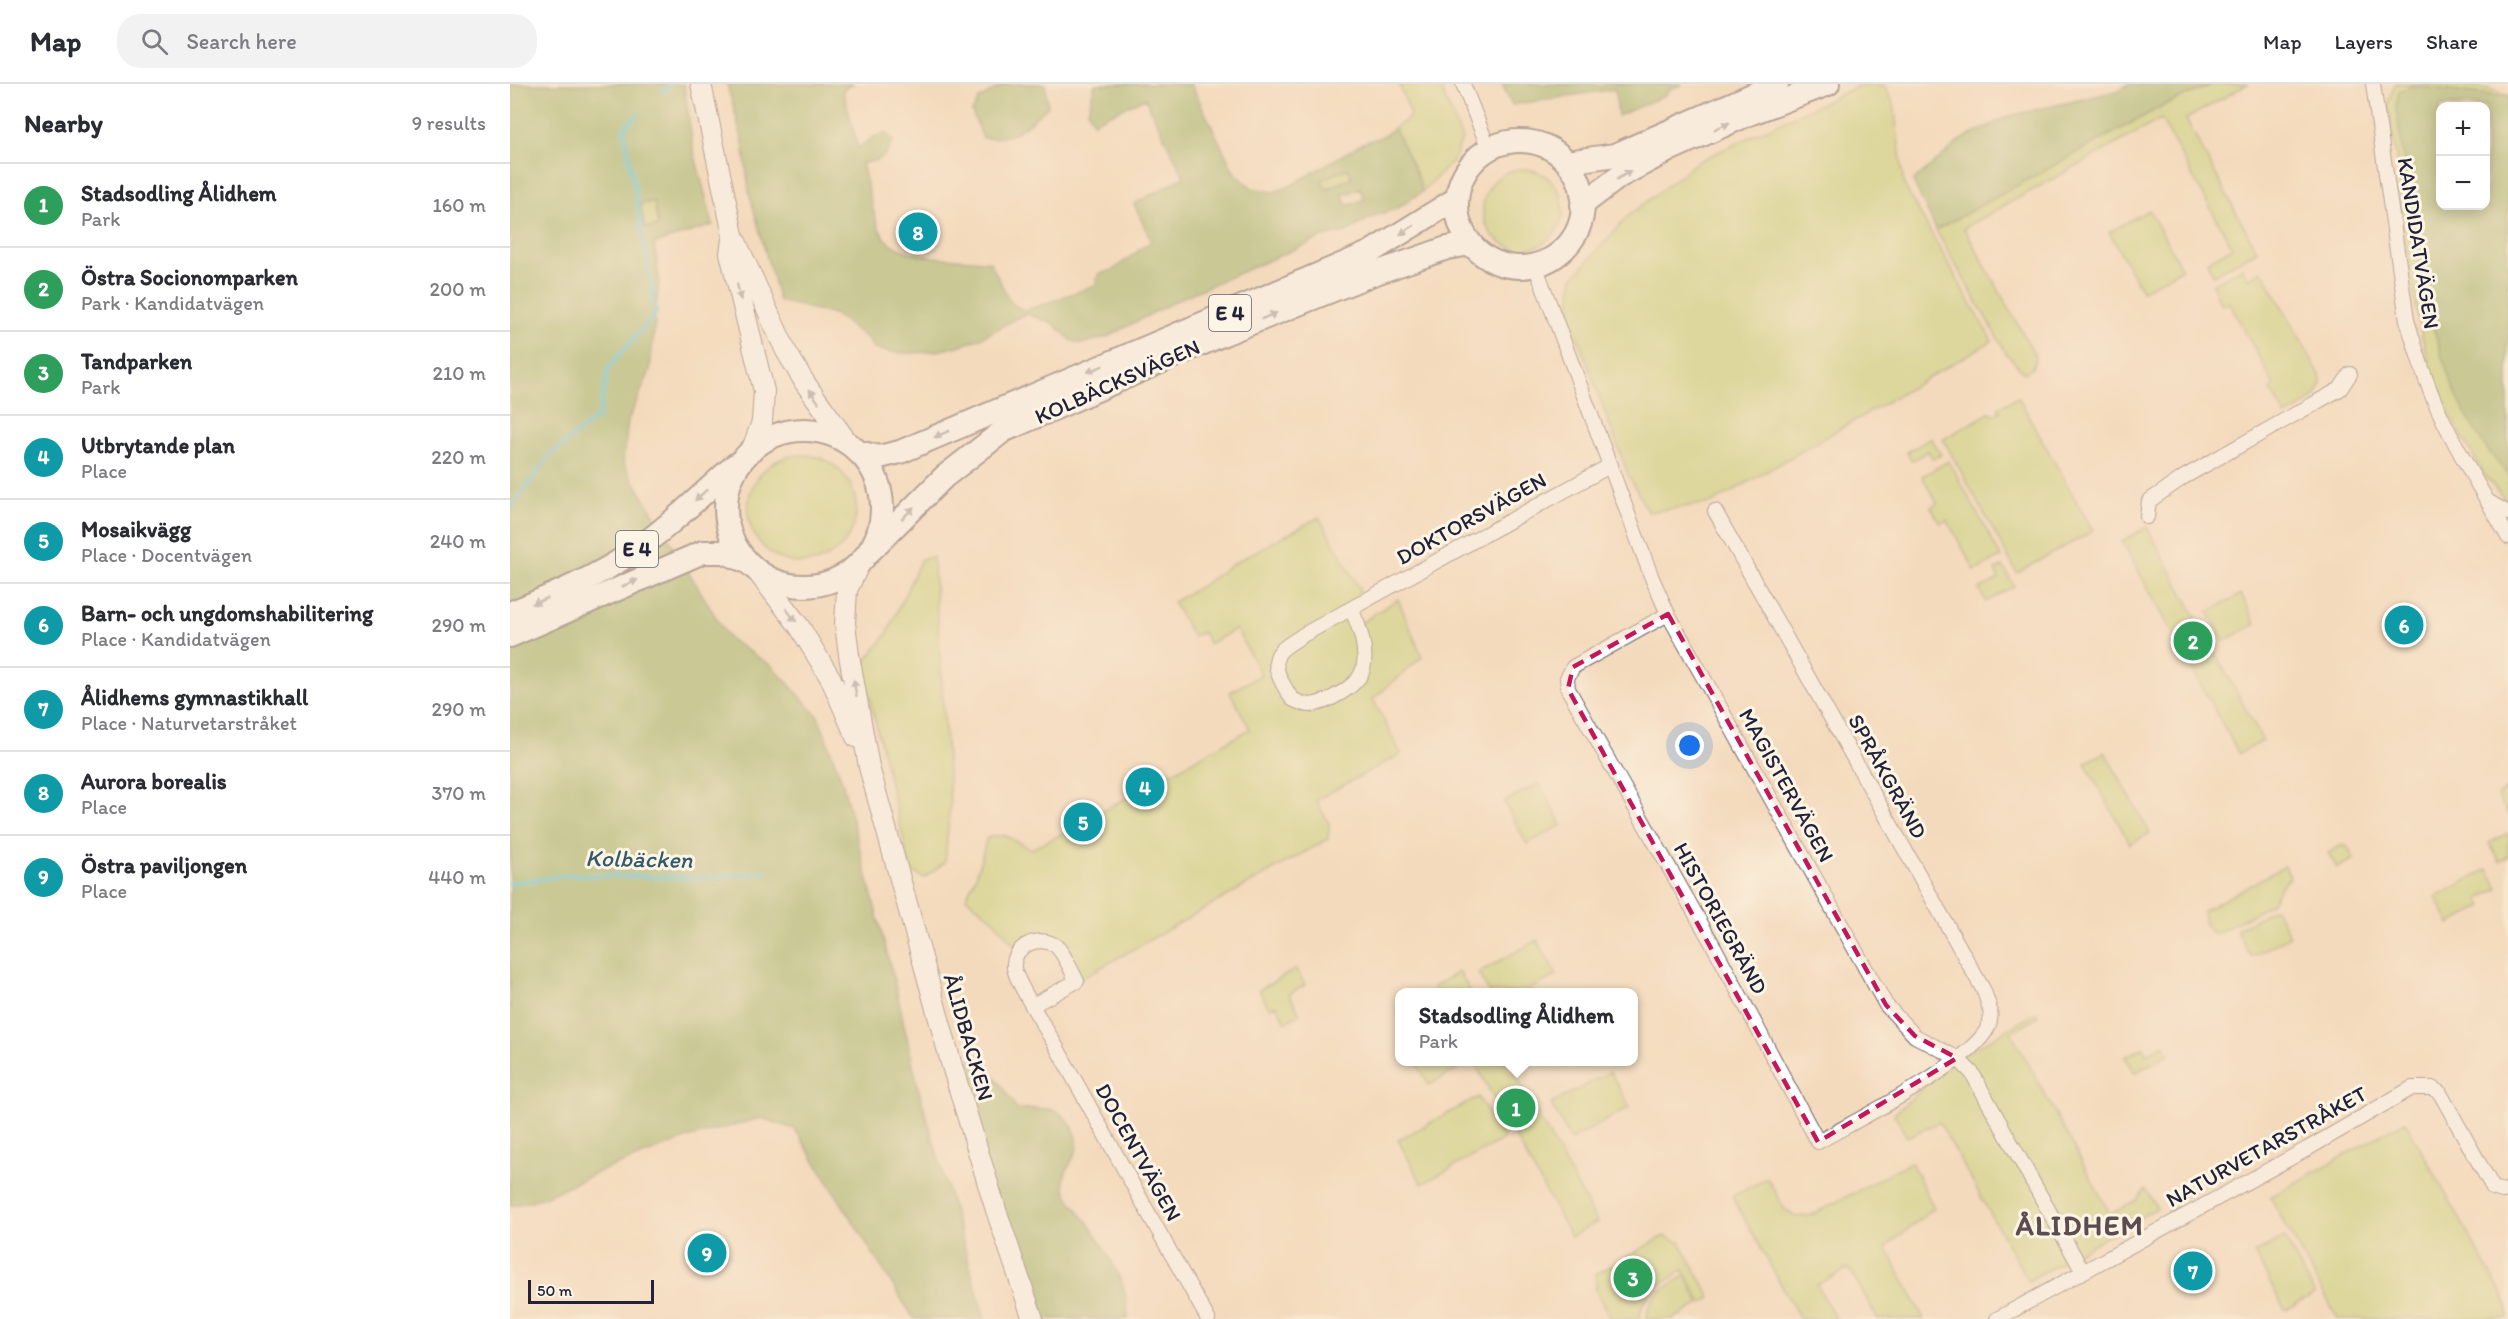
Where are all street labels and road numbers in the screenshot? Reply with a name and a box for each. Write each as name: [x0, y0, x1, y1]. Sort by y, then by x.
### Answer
street label: KANDIDATVÄGEN: [2392, 155, 2445, 331]
road number: E 4: [1209, 295, 1251, 331]
street label: KOLBÄCKSVÄGEN: [1030, 333, 1204, 430]
street label: DOKTORSVÄGEN: [1392, 466, 1551, 571]
road number: E 4: [616, 531, 658, 567]
street label: MAGISTERVÄGEN: [1733, 704, 1840, 867]
street label: SPRÅKGRÄND: [1842, 709, 1933, 843]
street label: HISTORIEGRÄND: [1668, 838, 1773, 999]
street label: ÅLIDBACKEN: [938, 971, 1000, 1104]
street label: DOCENTVÄGEN: [1090, 1079, 1188, 1226]
street label: NATURVETARSTRÅKET: [2161, 1080, 2372, 1213]

